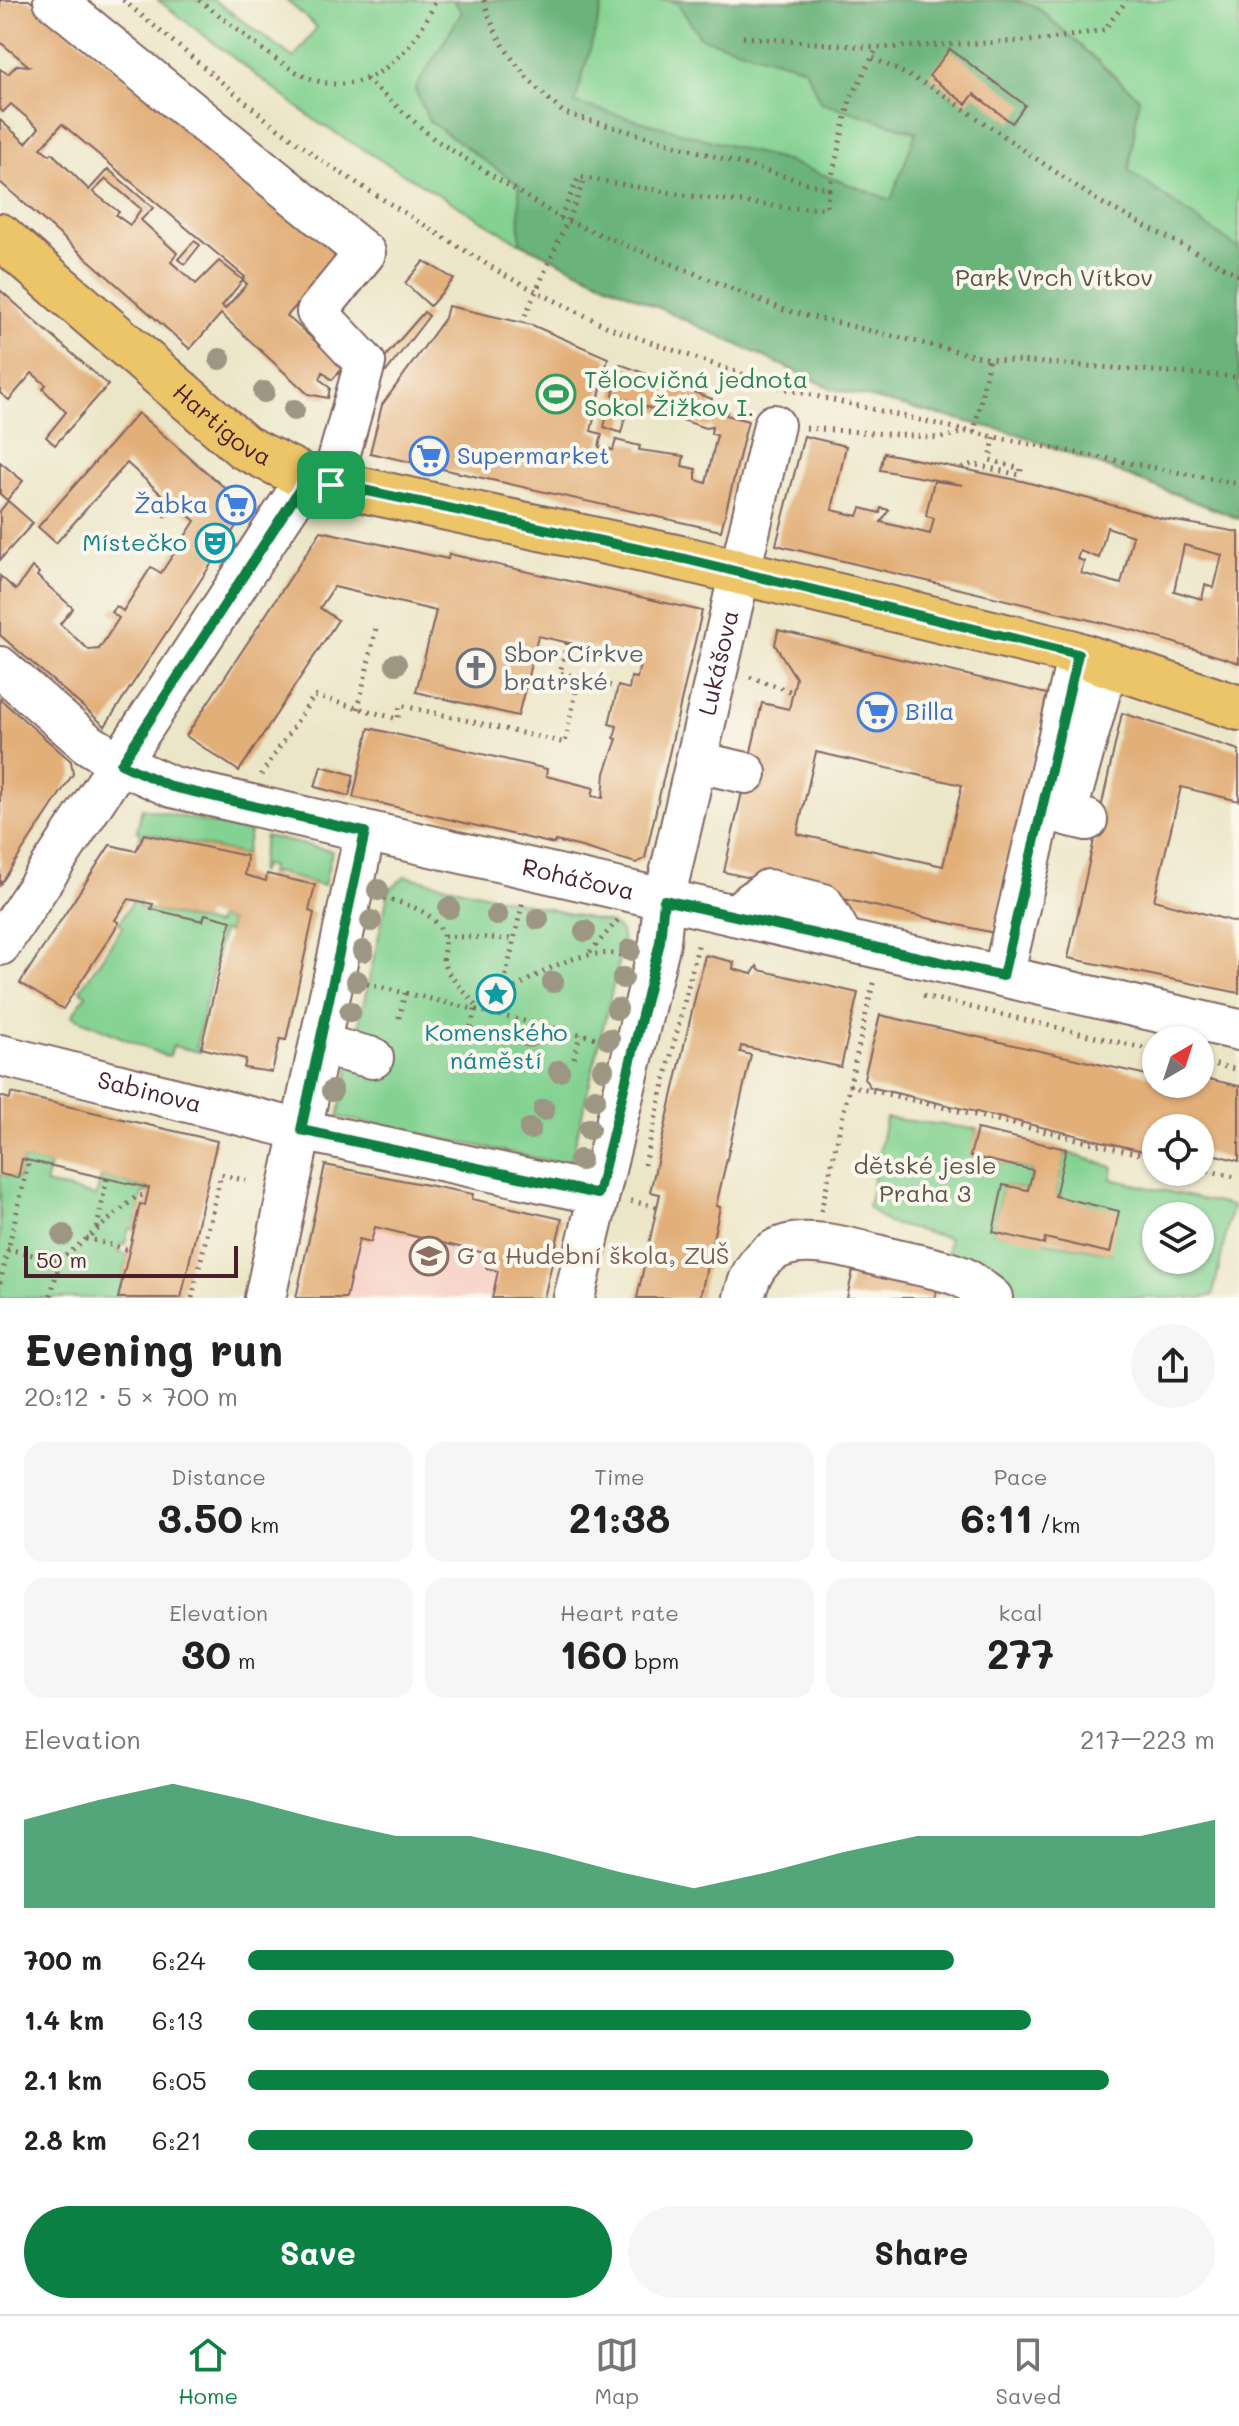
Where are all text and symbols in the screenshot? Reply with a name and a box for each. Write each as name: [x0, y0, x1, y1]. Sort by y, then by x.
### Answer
park label: Park Vrch Vítkov: [955, 261, 1153, 292]
place label: Tělocvičná jednota Sokol Žižkov I.: [584, 363, 808, 422]
sports icon: Tělocvičná jednota Sokol Žižkov I.: [535, 373, 577, 415]
street label: Hartigova: [167, 376, 277, 472]
supermarket icon: Supermarket: [408, 435, 450, 477]
place label: Supermarket: [457, 439, 610, 470]
pin: [297, 451, 365, 519]
icon: arrive: [309, 463, 353, 507]
supermarket icon: Žabka: [215, 484, 257, 526]
place label: Žabka: [134, 488, 208, 519]
theatre icon: Místečko: [194, 522, 236, 564]
place label: Místečko: [82, 526, 187, 557]
street label: Lukášova: [690, 607, 745, 718]
place label: Sbor Církve bratrské: [504, 637, 644, 696]
church icon: Sbor Církve bratrské: [455, 647, 497, 689]
supermarket icon: Billa: [856, 691, 898, 733]
place label: Billa: [905, 695, 954, 726]
street label: Roháčova: [519, 850, 638, 906]
place icon: Komenského náměstí: [475, 973, 517, 1015]
place label: Komenského náměstí: [424, 1016, 568, 1075]
north arrow: [1142, 1026, 1214, 1098]
map controls: [1142, 1026, 1214, 1274]
street label: Sabinova: [94, 1063, 205, 1119]
button: locate: [1142, 1114, 1214, 1186]
park label: dětské jesle Praha 3: [853, 1149, 997, 1208]
button: layers: [1142, 1202, 1214, 1274]
school or university icon: G a Hudební škola, ZUŠ: [408, 1235, 450, 1277]
place label: G a Hudební škola, ZUŠ: [457, 1239, 729, 1270]
scale bar: [24, 1242, 238, 1278]
text: 50 m: [36, 1245, 87, 1274]
text: Evening run: [24, 1320, 283, 1377]
button: share: [1131, 1324, 1215, 1408]
text: 20:12 · 5 × 700 m: [24, 1379, 238, 1413]
text: Distance: [171, 1462, 266, 1491]
text: Time: [594, 1462, 645, 1491]
text: Pace: [994, 1462, 1047, 1491]
text: 3.50: [158, 1491, 243, 1543]
text: 21:38: [569, 1491, 670, 1543]
text: 6:11: [960, 1491, 1033, 1543]
text: km: [243, 1510, 279, 1539]
text: /km: [1033, 1510, 1081, 1539]
text: Elevation: [169, 1598, 268, 1627]
text: Heart rate: [560, 1598, 679, 1627]
text: kcal: [999, 1598, 1042, 1627]
text: 30: [181, 1627, 231, 1679]
text: 160: [560, 1627, 627, 1679]
text: 277: [987, 1627, 1054, 1679]
text: m: [231, 1646, 256, 1675]
text: bpm: [627, 1646, 679, 1675]
text: Elevation: [24, 1722, 141, 1756]
text: 217–223 m: [1080, 1722, 1215, 1756]
text: 700 m: [24, 1943, 102, 1977]
text: 6:24: [152, 1943, 206, 1977]
text: 1.4 km: [24, 2003, 104, 2037]
text: 6:13: [152, 2003, 203, 2037]
text: 2.1 km: [24, 2063, 102, 2097]
text: 6:05: [152, 2063, 207, 2097]
text: 2.8 km: [24, 2123, 107, 2157]
text: 6:21: [152, 2123, 202, 2157]
button: Save: [24, 2206, 612, 2298]
button: Share: [628, 2206, 1215, 2298]
tab: Home: [178, 2333, 238, 2410]
tab: Map: [594, 2333, 639, 2410]
tab: Saved: [996, 2333, 1061, 2410]

